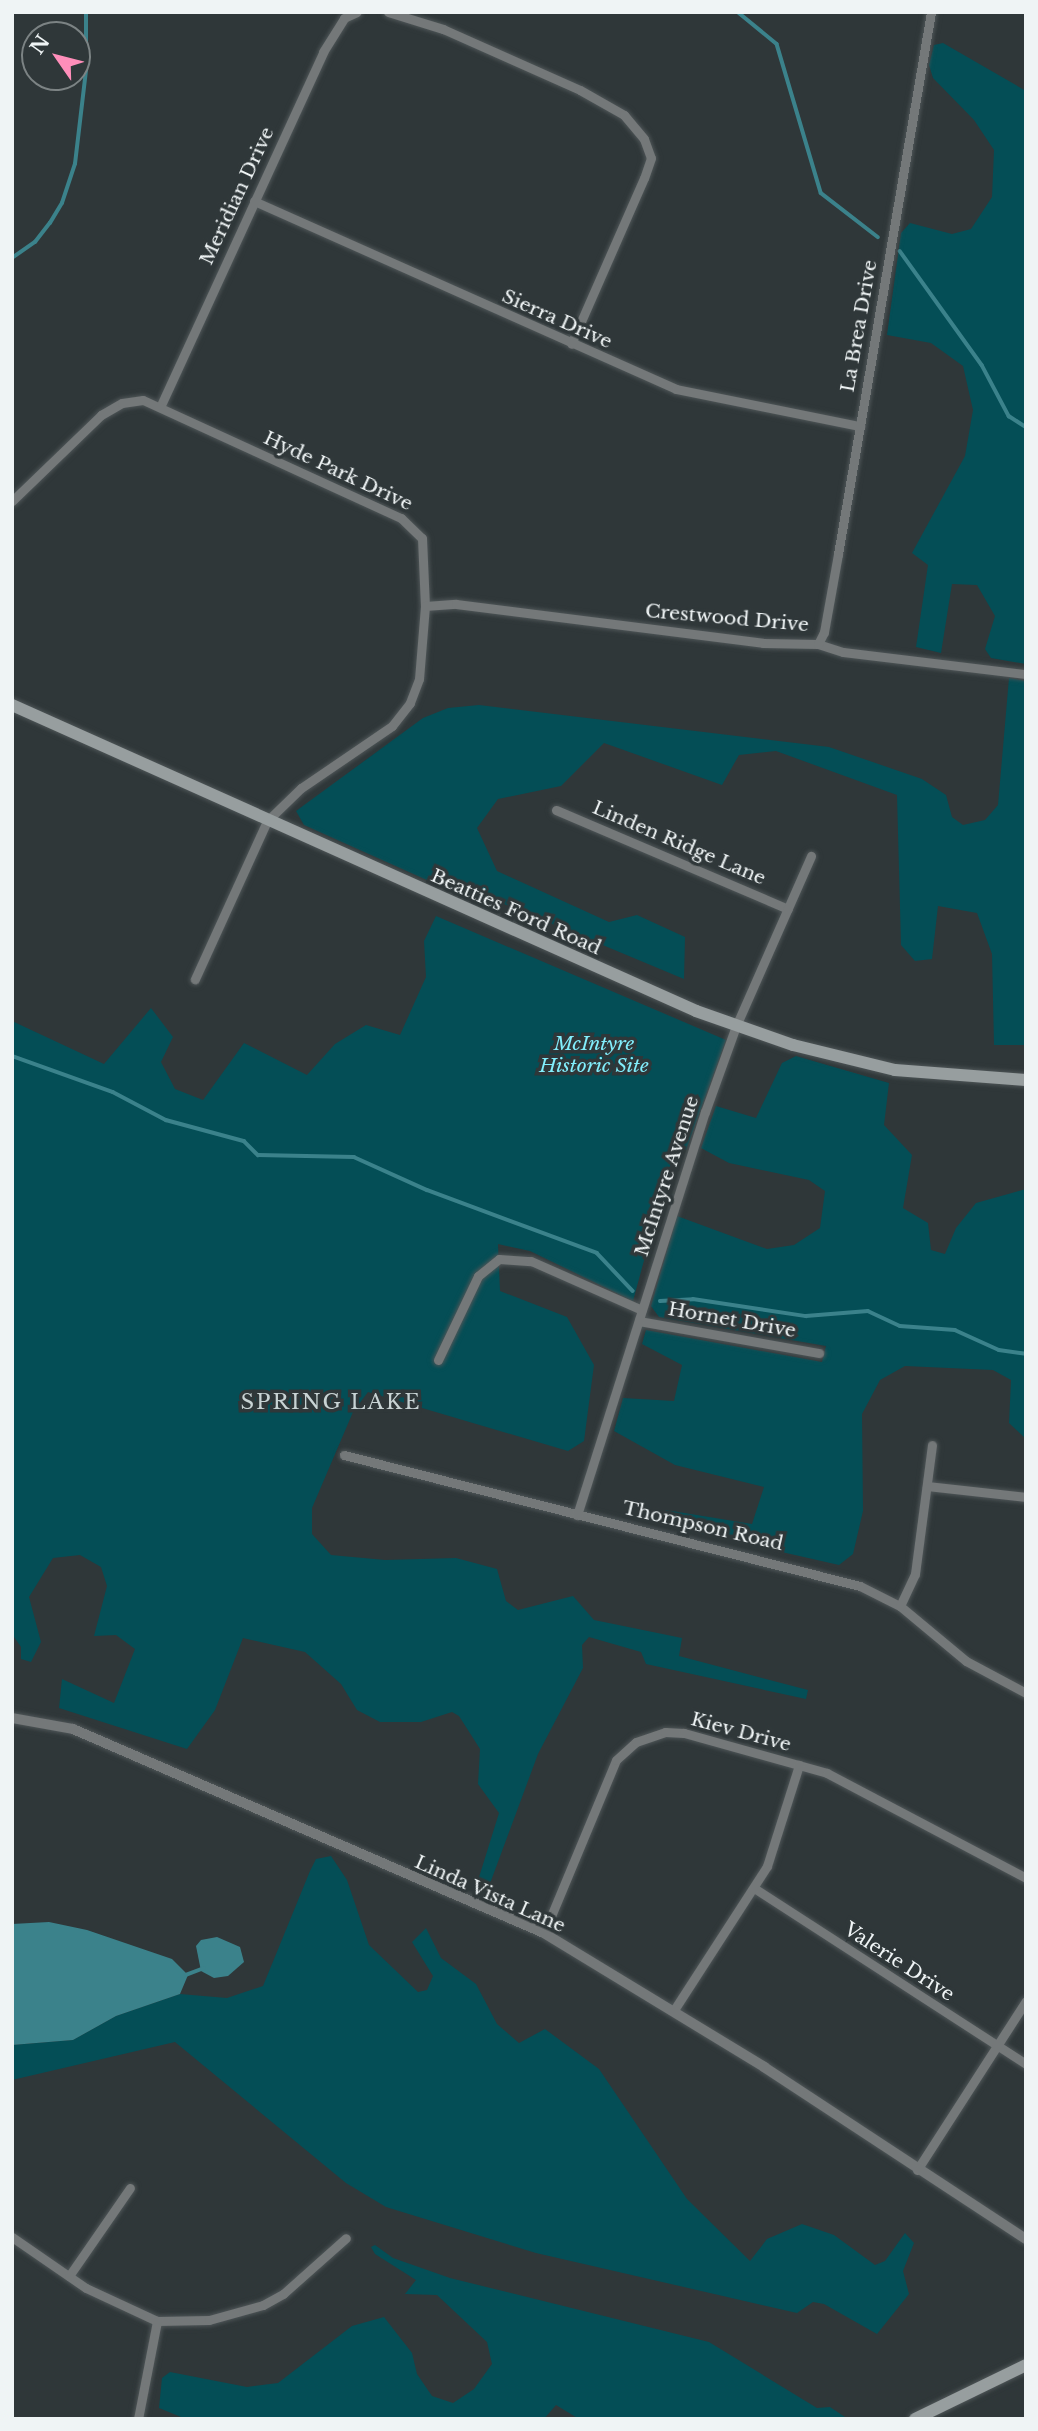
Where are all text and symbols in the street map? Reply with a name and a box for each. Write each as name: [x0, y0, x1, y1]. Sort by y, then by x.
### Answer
north arrow: [21, 21, 91, 91]
text: N: [25, 31, 55, 59]
street label: Meridian Drive: [195, 124, 279, 268]
street label: La Brea Drive: [836, 258, 882, 394]
street label: Sierra Drive: [498, 285, 616, 353]
street label: Hyde Park Drive: [260, 426, 416, 516]
street label: Crestwood Drive: [644, 599, 810, 637]
street label: Linden Ridge Lane: [589, 796, 769, 890]
street label: Beatties Ford Road: [427, 864, 605, 960]
park label: McIntyre Historic Site: [539, 1033, 649, 1077]
street label: McIntyre Avenue: [630, 1092, 704, 1260]
street label: Hornet Drive: [666, 1298, 798, 1342]
district label: SPRING LAKE: [242, 1389, 420, 1415]
street label: Thompson Road: [620, 1496, 786, 1556]
street label: Kiev Drive: [688, 1708, 794, 1756]
street label: Linda Vista Lane: [411, 1850, 569, 1938]
street label: Valerie Drive: [840, 1918, 958, 2006]

